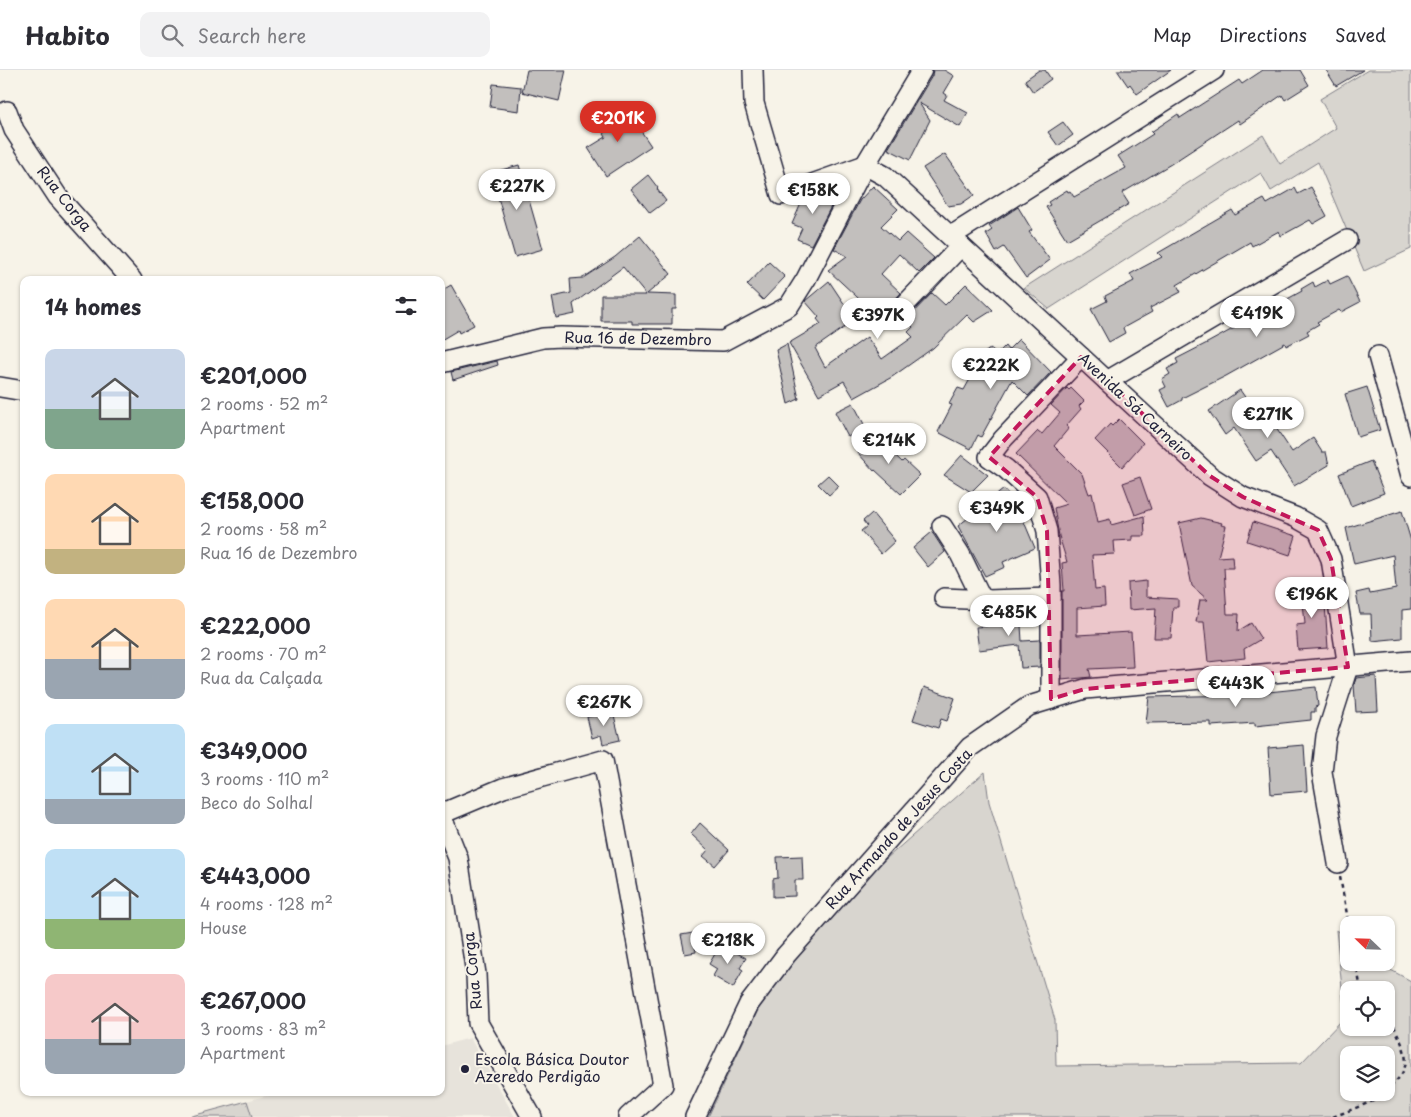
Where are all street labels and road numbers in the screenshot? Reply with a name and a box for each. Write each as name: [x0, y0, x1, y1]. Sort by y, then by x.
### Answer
street label: Rua Corga: [32, 160, 98, 236]
street label: Rua 16 de Dezembro: [564, 325, 712, 350]
street label: Avenida Sá Carneiro: [1074, 347, 1198, 465]
street label: Rua Armando de Jesus Costa: [819, 742, 977, 914]
street label: Rua Corga: [456, 931, 487, 1011]

